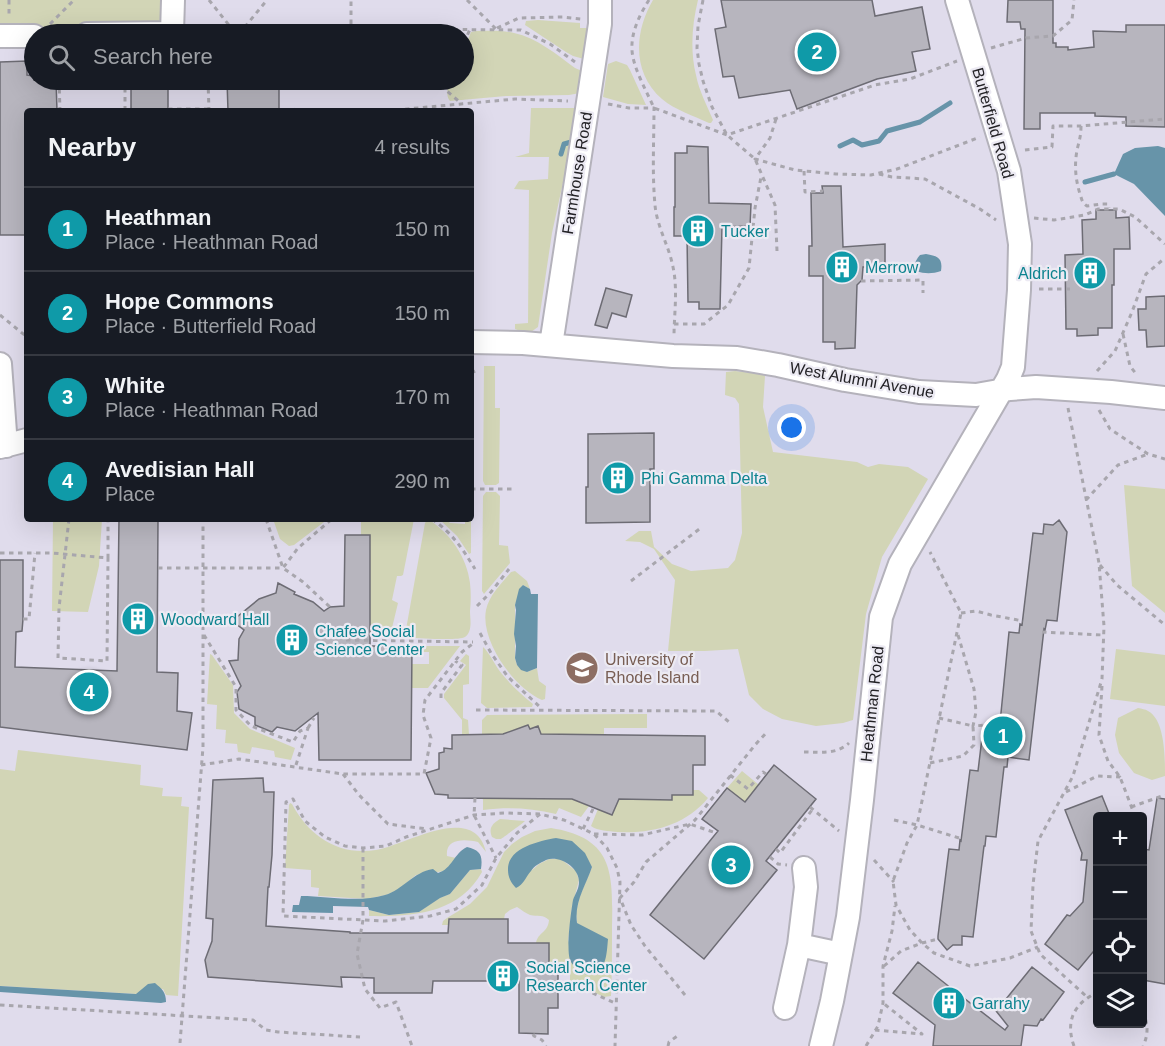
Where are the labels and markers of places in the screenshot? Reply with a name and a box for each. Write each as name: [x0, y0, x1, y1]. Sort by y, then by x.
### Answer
pin: 2: [798, 29, 836, 74]
building icon: Tucker: [680, 213, 716, 249]
place label: Tucker: [721, 223, 770, 240]
building icon: Merrow: [824, 249, 860, 285]
building icon: Aldrich: [1072, 255, 1108, 291]
place label: Merrow: [865, 259, 919, 276]
place label: Aldrich: [1018, 265, 1067, 282]
building icon: Phi Gamma Delta: [600, 460, 636, 496]
place label: Phi Gamma Delta: [641, 470, 767, 487]
building icon: Woodward Hall: [120, 601, 156, 637]
place label: Woodward Hall: [161, 611, 269, 628]
building icon: Chafee Social Science Center: [274, 622, 310, 658]
place label: Chafee Social Science Center: [315, 623, 425, 658]
school or university icon: University of Rhode Island: [564, 650, 600, 686]
place label: University of Rhode Island: [605, 651, 699, 686]
pin: 4: [70, 670, 109, 714]
pin: 1: [984, 714, 1022, 758]
pin: 3: [712, 842, 750, 888]
building icon: Social Science Research Center: [485, 958, 521, 994]
place label: Social Science Research Center: [526, 959, 648, 994]
building icon: Garrahy: [931, 985, 967, 1021]
place label: Garrahy: [972, 995, 1030, 1012]

